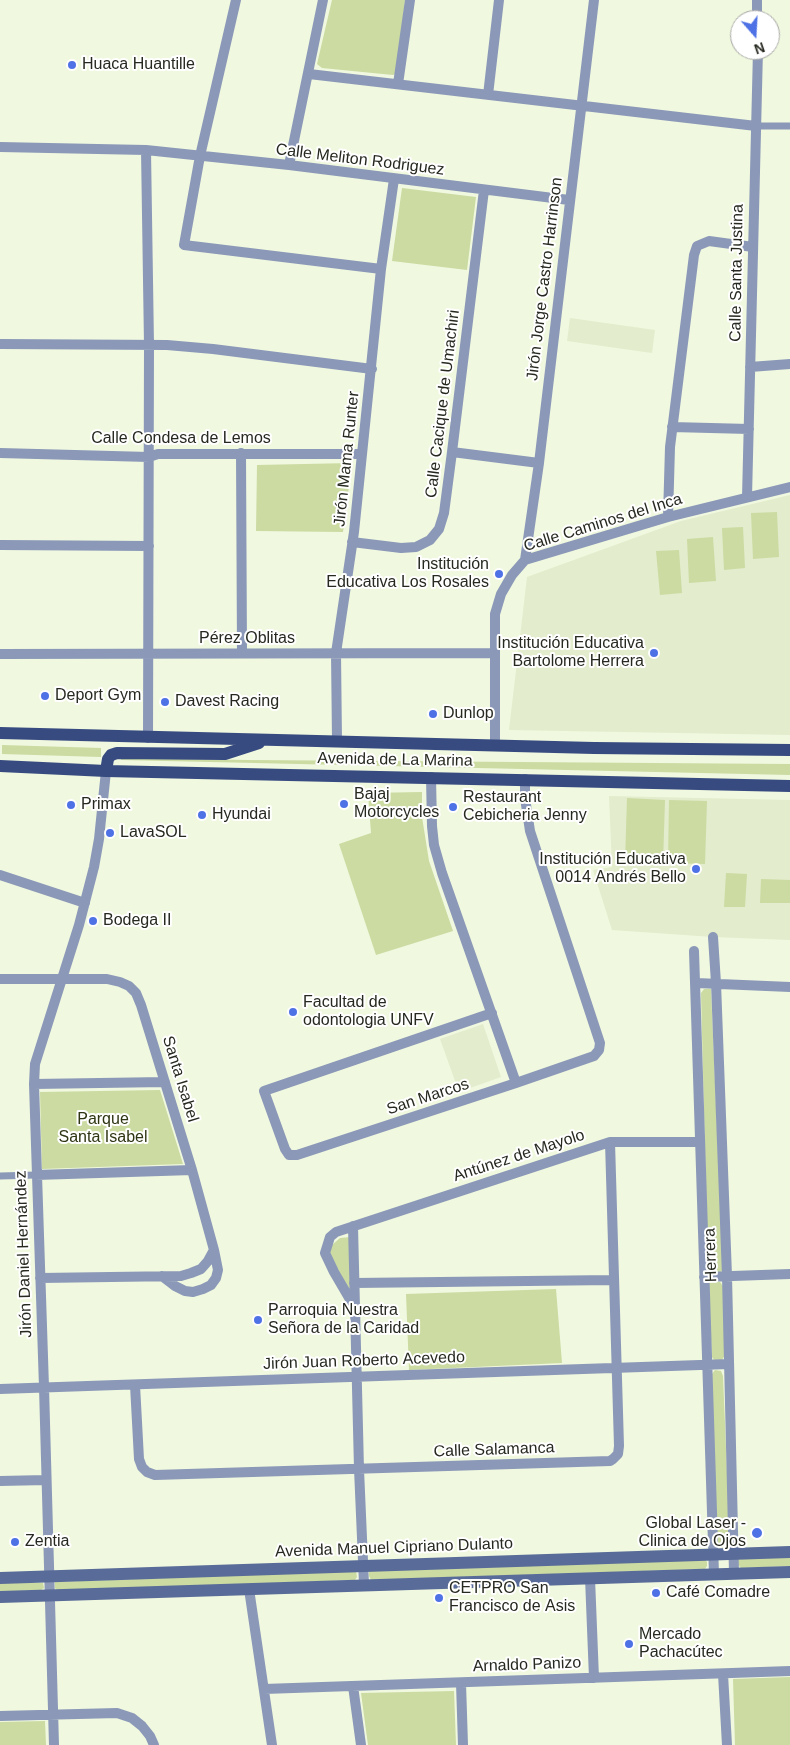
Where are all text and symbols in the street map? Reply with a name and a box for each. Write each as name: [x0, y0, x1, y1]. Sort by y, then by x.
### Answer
north arrow: [730, 10, 780, 60]
text: N: [752, 39, 767, 57]
place label: Huaca Huantille: [82, 55, 195, 75]
marker: Huaca Huantille: [66, 59, 78, 71]
street label: Calle Meliton Rodriguez: [275, 140, 445, 180]
street label: Jirón Jorge Castro Harrinson: [523, 176, 567, 382]
street label: Calle Santa Justina: [726, 204, 748, 342]
street label: Calle Cacique de Umachiri: [422, 309, 464, 499]
street label: Jirón Mama Runter: [330, 390, 364, 528]
street label: Calle Condesa de Lemos: [91, 429, 271, 449]
street label: Calle Caminos del Inca: [522, 490, 684, 556]
place label: Institución Educativa Los Rosales: [326, 555, 489, 593]
marker: Institución Educativa Los Rosales: [493, 568, 505, 580]
street label: Pérez Oblitas: [199, 629, 295, 649]
place label: Institución Educativa Bartolome Herrera: [497, 634, 644, 672]
marker: Institución Educativa Bartolome Herrera: [648, 647, 660, 659]
place label: Deport Gym: [55, 686, 141, 706]
marker: Deport Gym: [39, 690, 51, 702]
place label: Davest Racing: [175, 692, 279, 712]
marker: Davest Racing: [159, 696, 171, 708]
place label: Dunlop: [443, 704, 494, 724]
marker: Dunlop: [427, 708, 439, 720]
street label: Avenida de La Marina: [317, 749, 473, 771]
place label: Bajaj Motorcycles: [354, 785, 439, 823]
place label: Restaurant Cebicheria Jenny: [463, 788, 587, 826]
place label: Primax: [81, 795, 131, 815]
marker: Bajaj Motorcycles: [338, 798, 350, 810]
marker: Primax: [65, 799, 77, 811]
marker: Restaurant Cebicheria Jenny: [447, 801, 459, 813]
place label: Hyundai: [212, 805, 271, 825]
marker: Hyundai: [196, 809, 208, 821]
place label: LavaSOL: [120, 823, 187, 843]
marker: LavaSOL: [104, 827, 116, 839]
place label: Institución Educativa 0014 Andrés Bello: [539, 850, 686, 888]
marker: Institución Educativa 0014 Andrés Bello: [690, 863, 702, 875]
place label: Bodega II: [103, 911, 172, 931]
marker: Bodega II: [87, 915, 99, 927]
place label: Facultad de odontologia UNFV: [303, 993, 434, 1031]
marker: Facultad de odontologia UNFV: [287, 1006, 299, 1018]
street label: Santa Isabel: [158, 1034, 202, 1124]
street label: San Marcos: [384, 1075, 472, 1119]
park label: Parque Santa Isabel: [59, 1110, 147, 1148]
street label: Antúnez de Mayolo: [451, 1126, 587, 1186]
street label: Jirón Daniel Hernández: [11, 1170, 37, 1338]
street label: Herrera: [700, 1228, 722, 1282]
place label: Parroquia Nuestra Señora de la Caridad: [268, 1301, 419, 1339]
marker: Parroquia Nuestra Señora de la Caridad: [252, 1314, 264, 1326]
street label: Jirón Juan Roberto Acevedo: [263, 1348, 465, 1374]
street label: Calle Salamanca: [433, 1438, 555, 1462]
place label: Global Laser - Clinica de Ojos: [638, 1514, 746, 1552]
marker: Global Laser - Clinica de Ojos: [750, 1526, 764, 1540]
place label: Zentia: [25, 1532, 69, 1552]
street label: Avenida Manuel Cipriano Dulanto: [275, 1534, 513, 1562]
marker: Zentia: [9, 1536, 21, 1548]
place label: CETPRO San Francisco de Asis: [449, 1579, 575, 1617]
place label: Café Comadre: [666, 1583, 770, 1603]
marker: Café Comadre: [650, 1587, 662, 1599]
marker: CETPRO San Francisco de Asis: [433, 1592, 445, 1604]
place label: Mercado Pachacútec: [639, 1625, 723, 1663]
marker: Mercado Pachacútec: [623, 1638, 635, 1650]
street label: Arnaldo Panizo: [472, 1654, 582, 1676]

